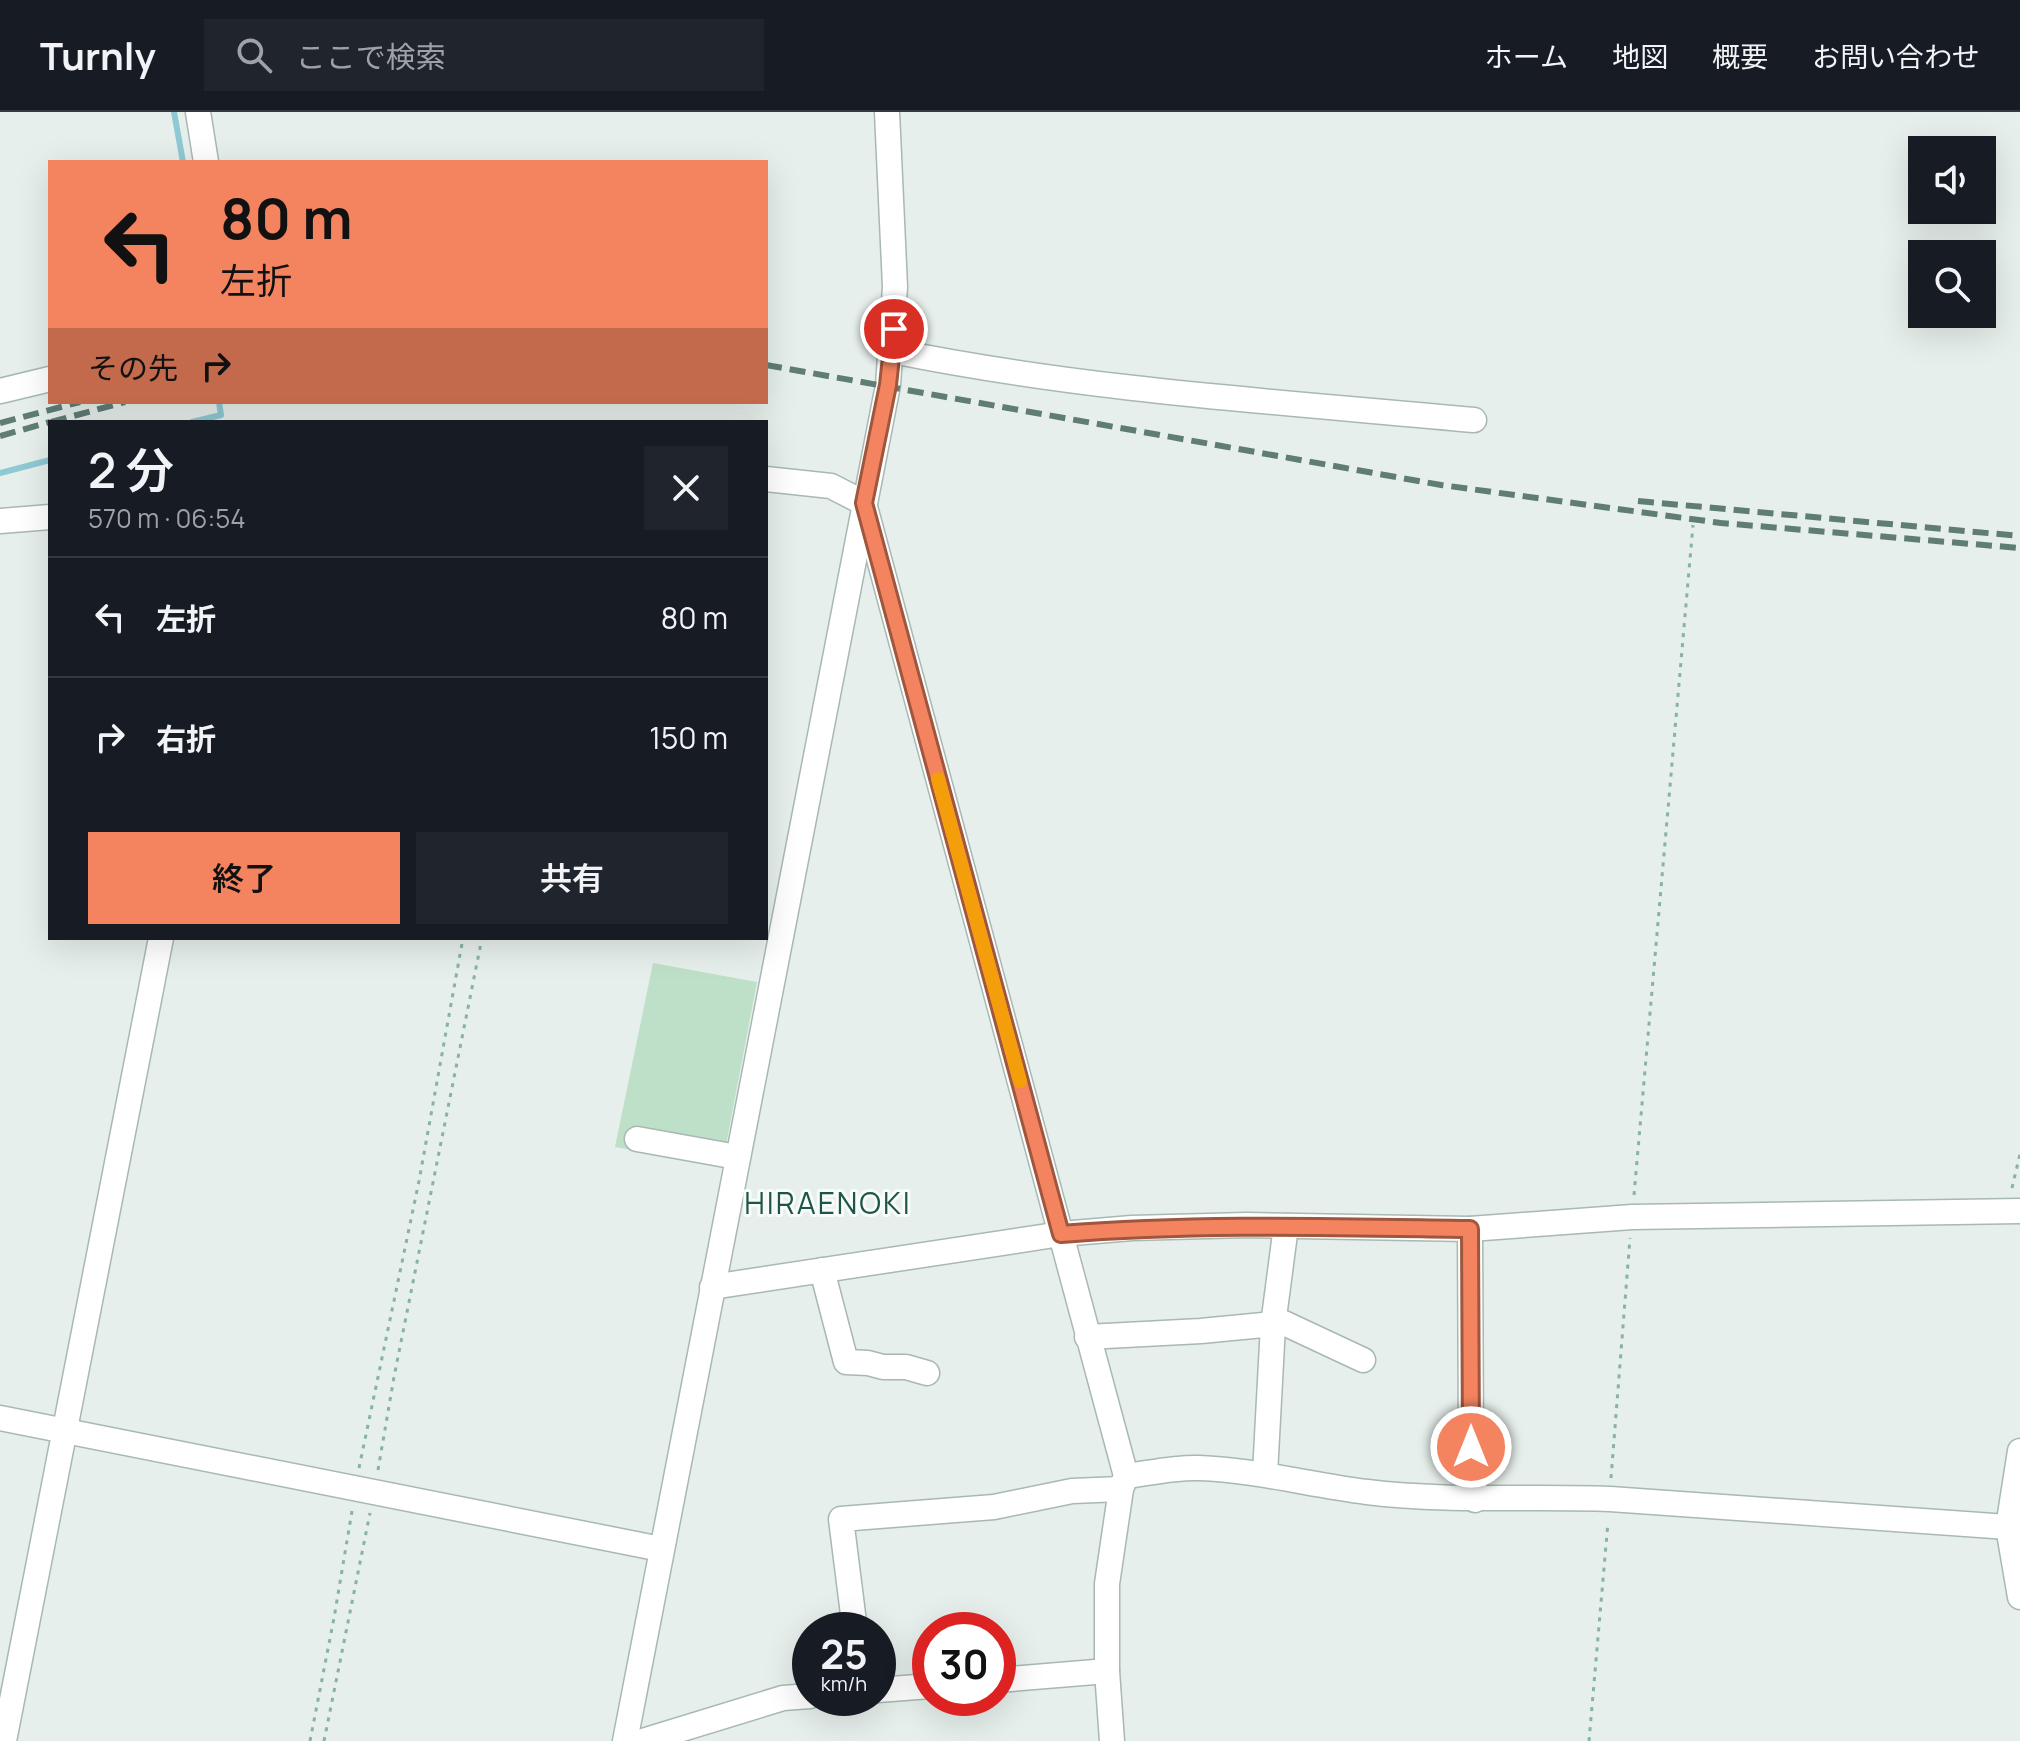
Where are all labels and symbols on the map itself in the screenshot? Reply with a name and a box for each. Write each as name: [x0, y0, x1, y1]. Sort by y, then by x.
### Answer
pin: [860, 295, 928, 363]
district label: HIRAENOKI: [744, 1182, 912, 1223]
position arrow: [1429, 1405, 1513, 1489]
speed limit sign: 30: [912, 1612, 1016, 1716]

